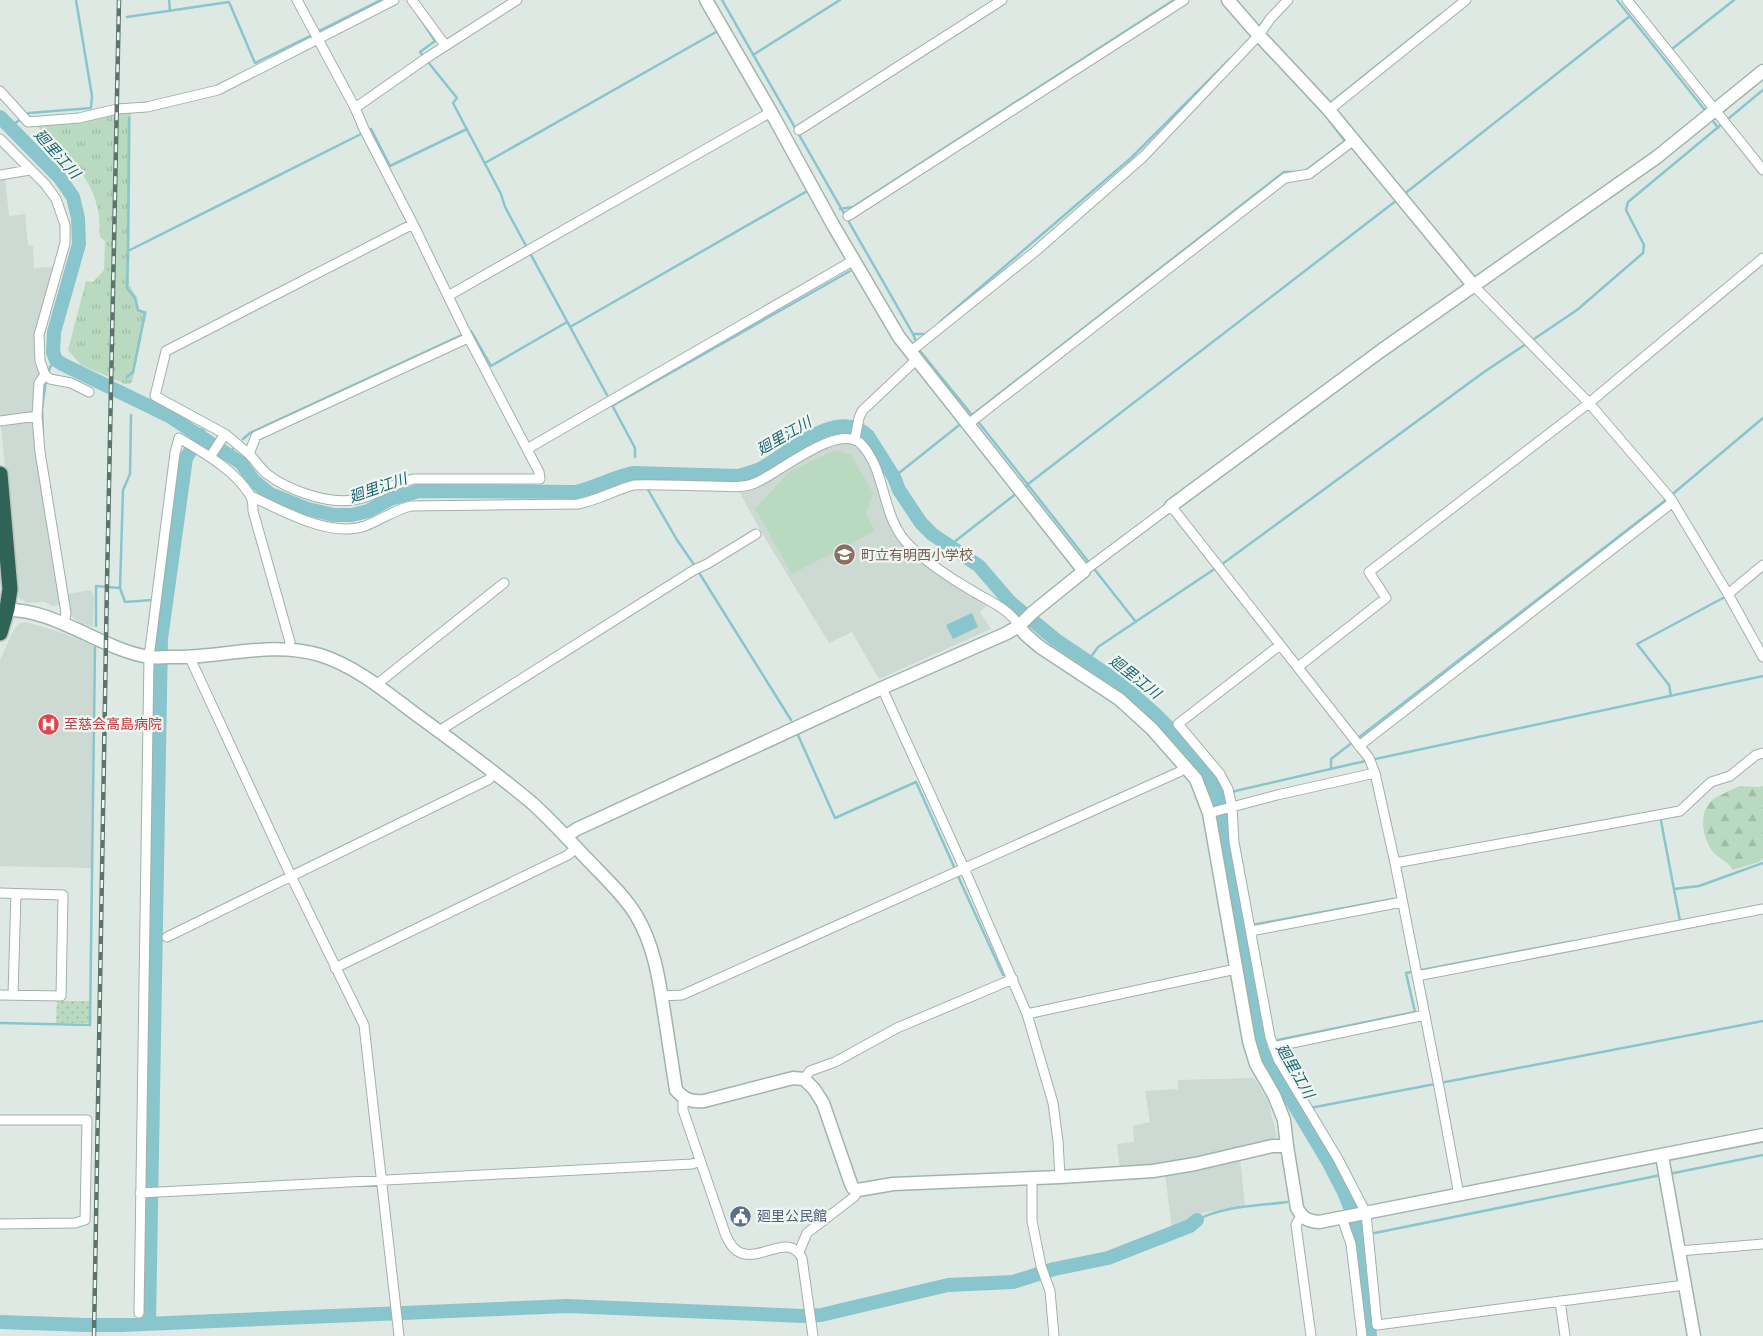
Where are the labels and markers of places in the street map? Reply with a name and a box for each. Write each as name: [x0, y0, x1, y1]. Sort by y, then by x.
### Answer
school or university icon: 町立有明西小学校: [833, 543, 857, 567]
place label: 町立有明西小学校: [861, 547, 973, 563]
hospital icon: 至慈会高島病院: [36, 712, 60, 736]
place label: 至慈会高島病院: [64, 716, 162, 732]
public building icon: 廻里公民館: [729, 1204, 753, 1228]
place label: 廻里公民館: [757, 1208, 827, 1224]

